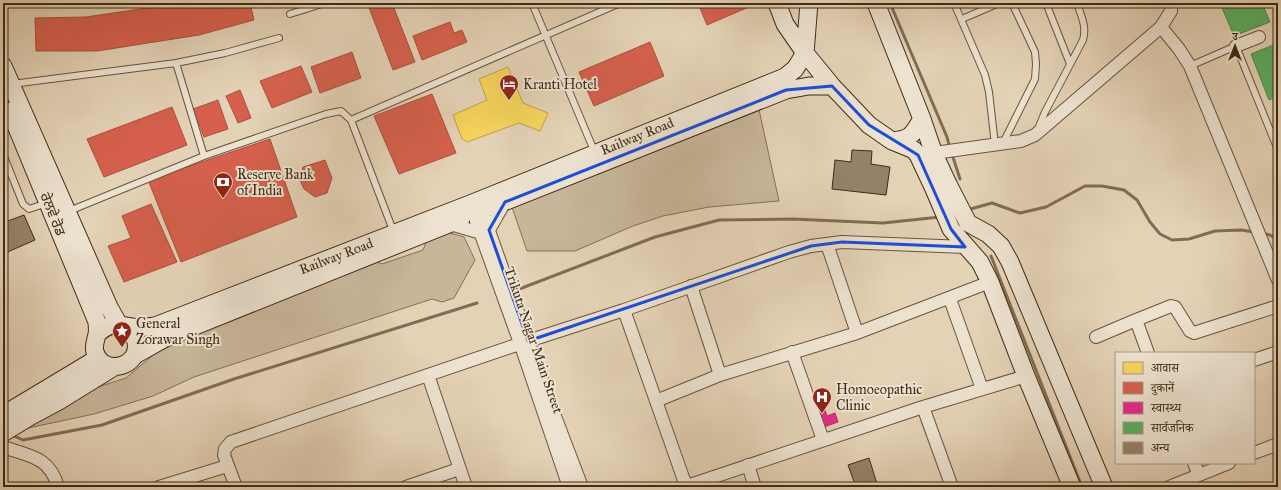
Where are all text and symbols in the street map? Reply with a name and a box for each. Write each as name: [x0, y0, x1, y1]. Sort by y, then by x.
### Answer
north arrow: [1215, 26, 1255, 66]
text: उ: [1231, 30, 1239, 43]
hotel icon: Kranti Hotel: [498, 73, 520, 101]
place label: Kranti Hotel: [523, 76, 597, 93]
street label: Railway Road: [598, 114, 676, 159]
place label: Reserve Bank of India: [237, 166, 314, 199]
bank icon: Reserve Bank of India: [212, 171, 234, 199]
street label: ਰੇਲਵੇ ਰੋਡ: [36, 189, 70, 239]
street label: Railway Road: [297, 235, 375, 278]
street label: Trikuta Nagar Main Street: [500, 265, 567, 416]
place label: General Zorawar Singh: [136, 315, 220, 348]
place icon: General Zorawar Singh: [111, 320, 133, 348]
legend: [1115, 352, 1255, 464]
text: आवास: [1151, 361, 1180, 375]
place label: Homoeopathic Clinic: [836, 381, 922, 414]
text: दुकानें: [1150, 381, 1175, 396]
hospital icon: Homoeopathic Clinic: [811, 386, 833, 414]
text: स्वास्थ्य: [1150, 401, 1182, 415]
text: सार्वजनिक: [1150, 420, 1195, 435]
text: अन्य: [1151, 441, 1171, 455]

